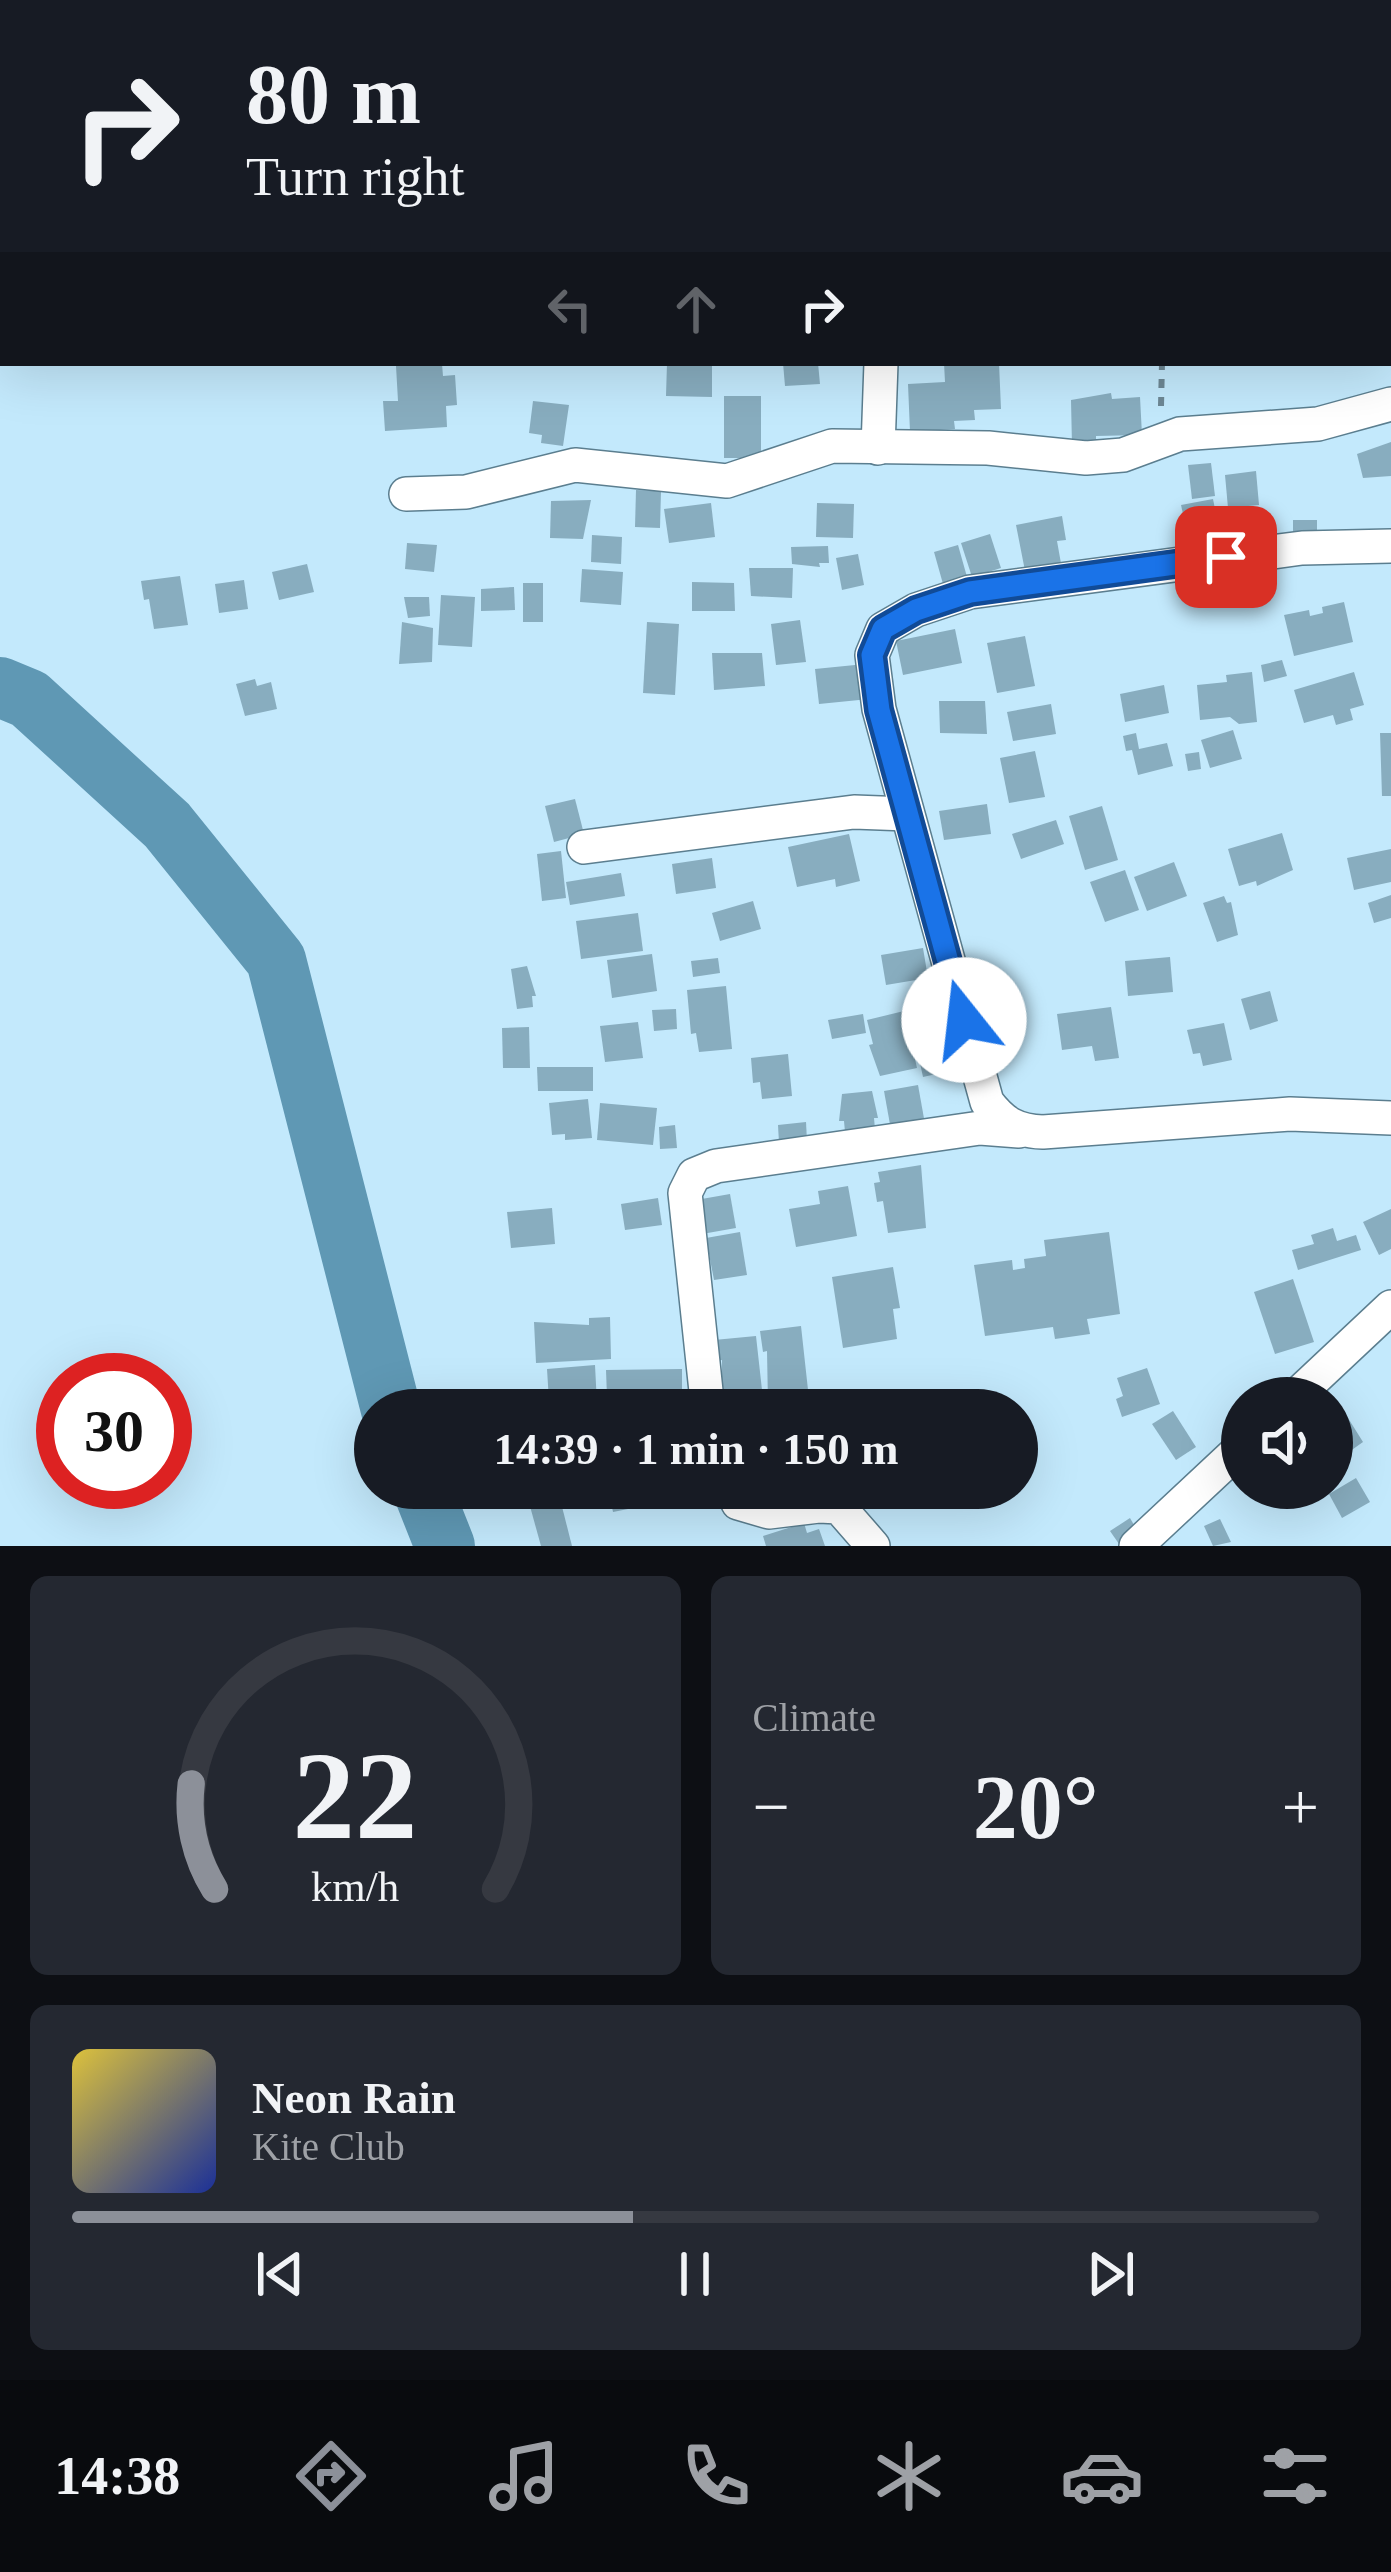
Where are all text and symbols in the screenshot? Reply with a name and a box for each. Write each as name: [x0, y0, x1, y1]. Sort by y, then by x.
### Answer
icon: right: [48, 48, 204, 204]
text: 80 m: [246, 48, 421, 141]
text: Turn right: [246, 147, 465, 207]
icon: left: [537, 276, 603, 342]
icon: ahead: [663, 276, 729, 342]
icon: right: [789, 276, 855, 342]
pin: [1175, 506, 1277, 608]
icon: arrive: [1193, 524, 1259, 590]
position arrow: [901, 957, 1027, 1083]
speed limit sign: 30: [36, 1353, 192, 1509]
map controls: [1221, 1377, 1353, 1509]
button: sound: [1221, 1377, 1353, 1509]
text: 14:39 · 1 min · 150 m: [494, 1424, 899, 1474]
text: Climate: [753, 1696, 876, 1739]
text: 22: [293, 1727, 418, 1865]
text: 20°: [973, 1758, 1099, 1857]
text: −: [753, 1770, 790, 1843]
text: +: [1282, 1770, 1319, 1843]
text: km/h: [311, 1862, 399, 1909]
text: Neon Rain: [252, 2073, 456, 2123]
text: Kite Club: [252, 2125, 405, 2168]
icon: previous: [247, 2241, 313, 2307]
icon: pause: [662, 2241, 728, 2307]
icon: next: [1078, 2241, 1144, 2307]
icon: directions: [289, 2434, 373, 2518]
icon: music: [482, 2434, 566, 2518]
icon: phone: [674, 2434, 758, 2518]
icon: climate: [867, 2434, 951, 2518]
icon: car: [1060, 2434, 1144, 2518]
icon: filters: [1253, 2434, 1337, 2518]
text: 14:38: [54, 2446, 180, 2506]

